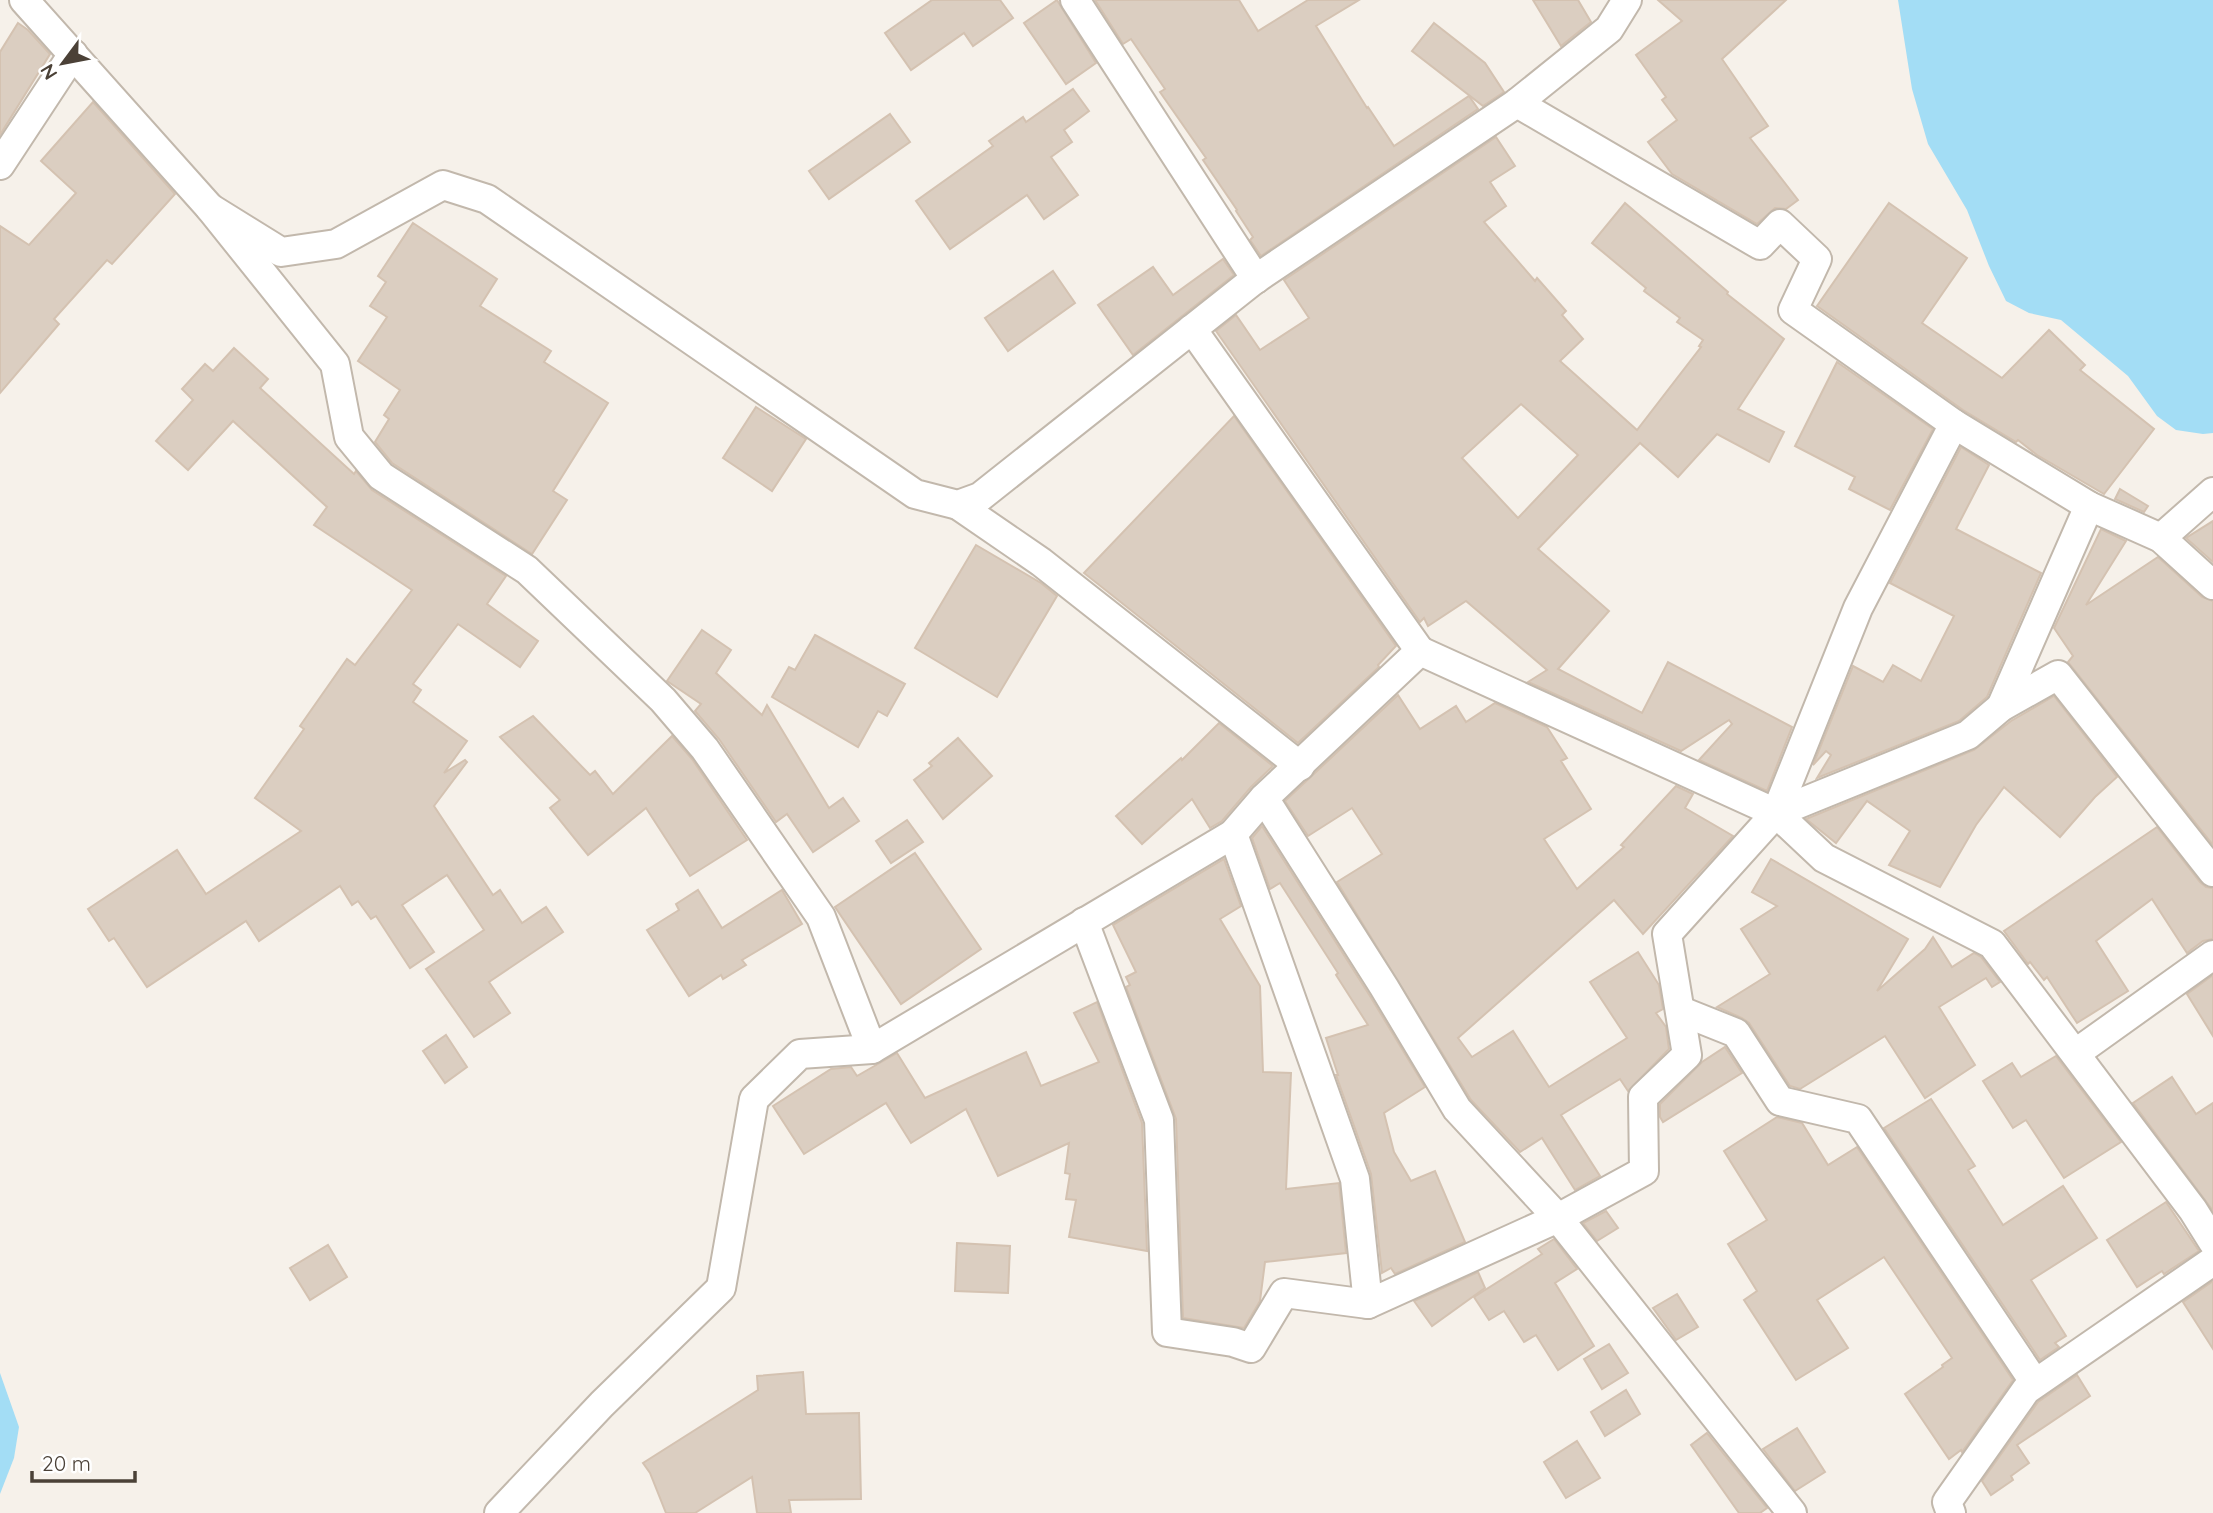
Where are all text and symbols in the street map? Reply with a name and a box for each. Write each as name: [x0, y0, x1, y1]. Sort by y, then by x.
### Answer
north arrow: [28, 28, 98, 98]
text: N: [35, 60, 62, 84]
scale bar: [32, 1440, 135, 1484]
text: 20 m: [42, 1450, 91, 1476]

